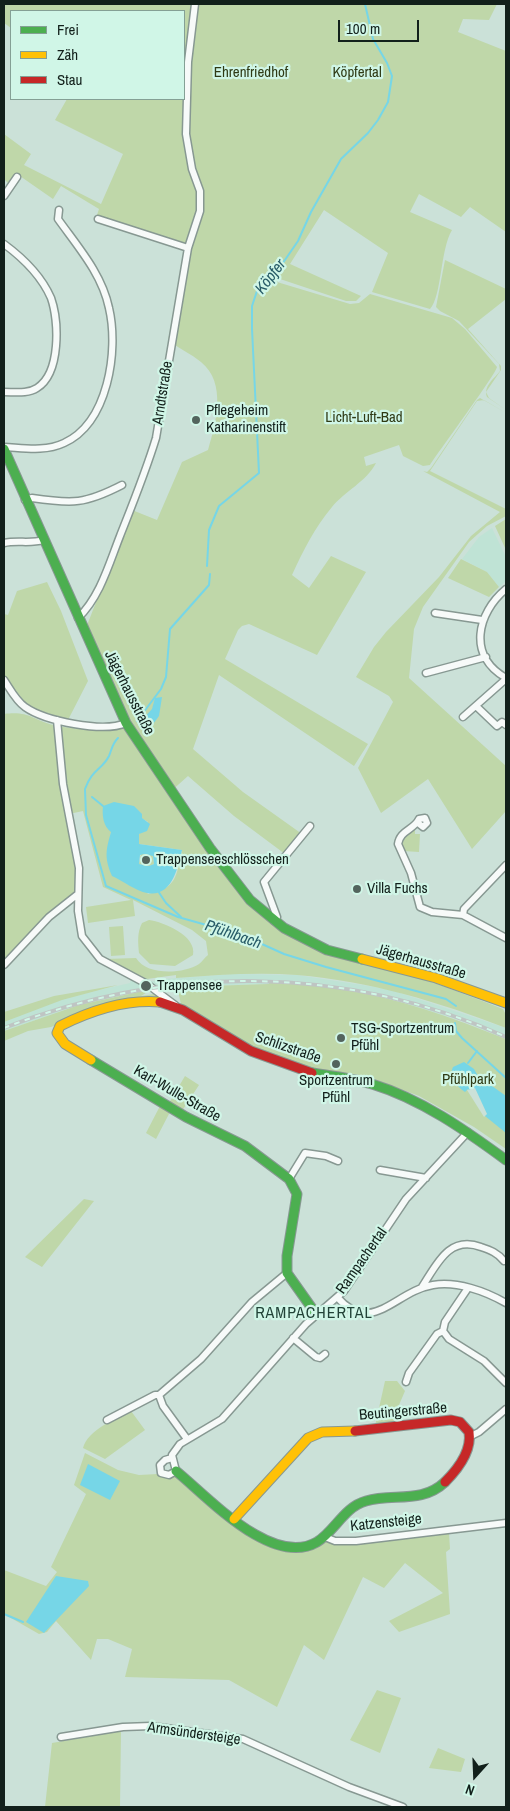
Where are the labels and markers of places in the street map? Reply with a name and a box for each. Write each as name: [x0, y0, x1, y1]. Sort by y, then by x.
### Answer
place label: Pflegeheim Katharinenstift: [206, 402, 286, 437]
marker: Pflegeheim Katharinenstift: [190, 414, 202, 426]
place label: Trappenseeschlösschen: [156, 851, 289, 869]
marker: Trappenseeschlösschen: [140, 854, 152, 866]
place label: Villa Fuchs: [367, 880, 428, 898]
marker: Villa Fuchs: [351, 883, 363, 895]
place label: Trappensee: [157, 977, 222, 995]
marker: Trappensee: [139, 979, 153, 993]
place label: TSG-Sportzentrum Pfühl: [351, 1020, 454, 1055]
marker: TSG-Sportzentrum Pfühl: [335, 1032, 347, 1044]
marker: Sportzentrum Pfühl: [330, 1058, 342, 1070]
place label: Sportzentrum Pfühl: [299, 1072, 373, 1107]

